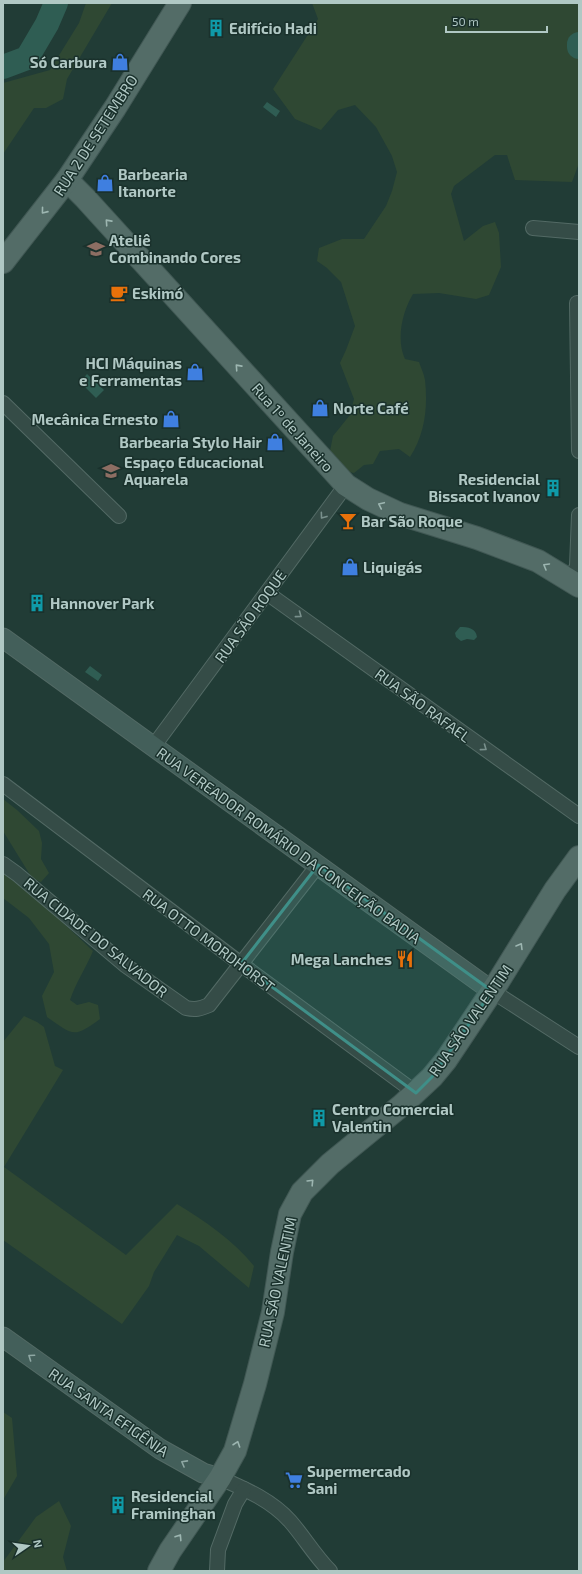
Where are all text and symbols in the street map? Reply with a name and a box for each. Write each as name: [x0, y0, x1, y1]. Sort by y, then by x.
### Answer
scale bar: [446, 8, 547, 34]
text: 50 m: [452, 14, 479, 28]
building icon: Edifício Hadi: [206, 18, 226, 38]
place label: Edifício Hadi: [229, 19, 317, 37]
shop icon: Só Carbura: [110, 52, 130, 72]
place label: Só Carbura: [30, 53, 107, 71]
street label: RUA 2 DE SETEMBRO: [49, 71, 141, 199]
place label: Barbearia Itanorte: [118, 165, 188, 200]
shop icon: Barbearia Itanorte: [95, 173, 115, 193]
one-way arrow: [41, 207, 48, 214]
one-way arrow: [105, 220, 112, 227]
place label: Ateliê Combinando Cores: [109, 231, 241, 266]
school or university icon: Ateliê Combinando Cores: [86, 239, 106, 259]
cafe icon: Eskimó: [109, 283, 129, 303]
place label: Eskimó: [132, 284, 183, 302]
place label: HCI Máquinas e Ferramentas: [79, 354, 182, 389]
shop icon: HCI Máquinas e Ferramentas: [185, 362, 205, 382]
one-way arrow: [235, 364, 243, 372]
street label: Rua 1º de Janeiro: [248, 379, 338, 475]
shop icon: Norte Café: [310, 398, 330, 418]
place label: Norte Café: [333, 399, 409, 417]
shop icon: Mecânica Ernesto: [161, 409, 181, 429]
place label: Mecânica Ernesto: [32, 410, 158, 428]
shop icon: Barbearia Stylo Hair: [265, 432, 285, 452]
place label: Barbearia Stylo Hair: [119, 433, 263, 452]
place label: Espaço Educacional Aquarela: [124, 453, 264, 488]
school or university icon: Espaço Educacional Aquarela: [101, 461, 121, 481]
place label: Residencial Bissacot Ivanov: [429, 470, 540, 505]
building icon: Residencial Bissacot Ivanov: [543, 478, 563, 498]
one-way arrow: [377, 502, 385, 510]
bar icon: Bar São Roque: [338, 511, 358, 531]
one-way arrow: [321, 512, 328, 519]
place label: Bar São Roque: [361, 512, 463, 530]
shop icon: Liquigás: [340, 557, 360, 577]
place label: Liquigás: [363, 558, 422, 576]
one-way arrow: [542, 563, 550, 570]
street label: RUA SÃO ROQUE: [210, 566, 291, 666]
building icon: Hannover Park: [27, 593, 47, 613]
place label: Hannover Park: [50, 594, 155, 612]
one-way arrow: [294, 611, 301, 618]
street label: RUA SÃO RAFAEL: [372, 664, 475, 746]
street label: RUA VEREADOR ROMÁRIO DA CONCEIÇÃO BADIA: [153, 743, 425, 948]
one-way arrow: [480, 743, 487, 751]
street label: RUA CIDADE DO SALVADOR: [21, 873, 171, 1001]
street label: RUA OTTO MORDHORST: [139, 884, 279, 996]
one-way arrow: [515, 943, 523, 950]
restaurant icon: Mega Lanches: [395, 949, 415, 969]
place label: Mega Lanches: [291, 950, 392, 968]
street label: RUA SÃO VALENTIM: [425, 961, 515, 1079]
place label: Centro Comercial Valentin: [332, 1100, 454, 1135]
building icon: Centro Comercial Valentin: [309, 1108, 329, 1128]
one-way arrow: [306, 1179, 314, 1187]
street label: RUA SÃO VALENTIM: [254, 1215, 300, 1349]
one-way arrow: [29, 1355, 36, 1362]
street label: RUA SANTA EFIGÊNIA: [46, 1364, 173, 1460]
one-way arrow: [233, 1440, 241, 1447]
one-way arrow: [181, 1460, 188, 1468]
place label: Supermercado Sani: [307, 1462, 411, 1497]
supermarket icon: Supermercado Sani: [284, 1470, 304, 1490]
place label: Residencial Framinghan: [131, 1487, 216, 1522]
building icon: Residencial Framinghan: [108, 1495, 128, 1515]
north arrow: [8, 1526, 48, 1566]
one-way arrow: [174, 1534, 182, 1541]
text: N: [31, 1538, 45, 1549]

